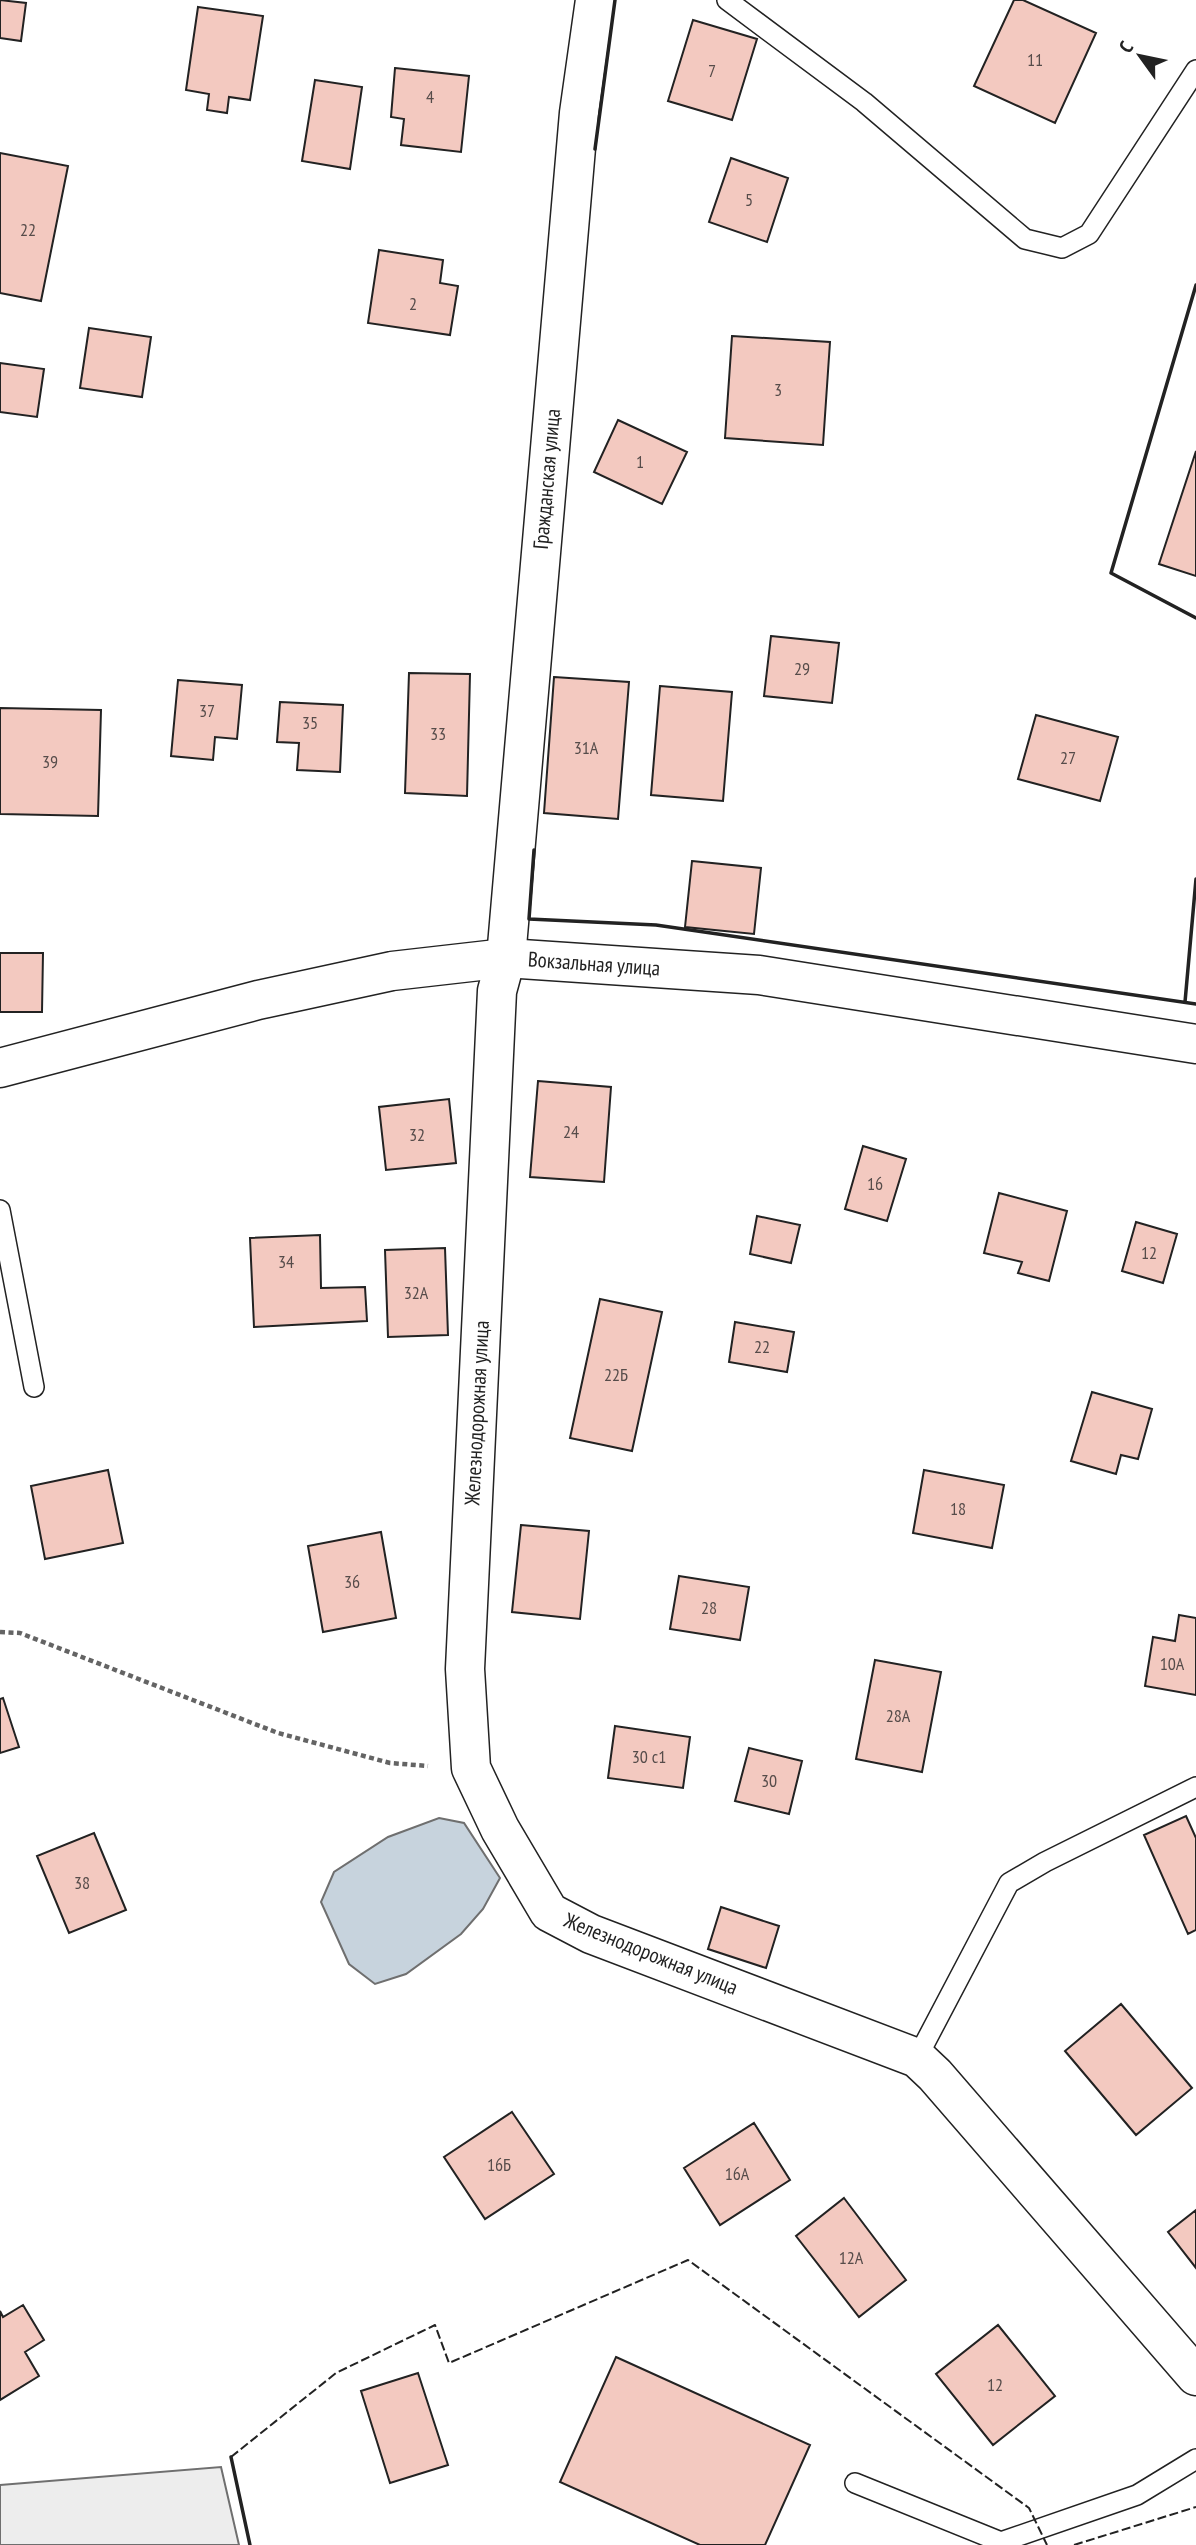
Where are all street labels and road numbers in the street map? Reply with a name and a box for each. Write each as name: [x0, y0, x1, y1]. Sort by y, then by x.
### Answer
street label: Гражданская улица: [527, 408, 566, 550]
street label: Вокзальная улица: [527, 945, 661, 982]
street label: Железнодорожная улица: [458, 1320, 495, 1507]
street label: Железнодорожная улица: [559, 1906, 742, 2001]

